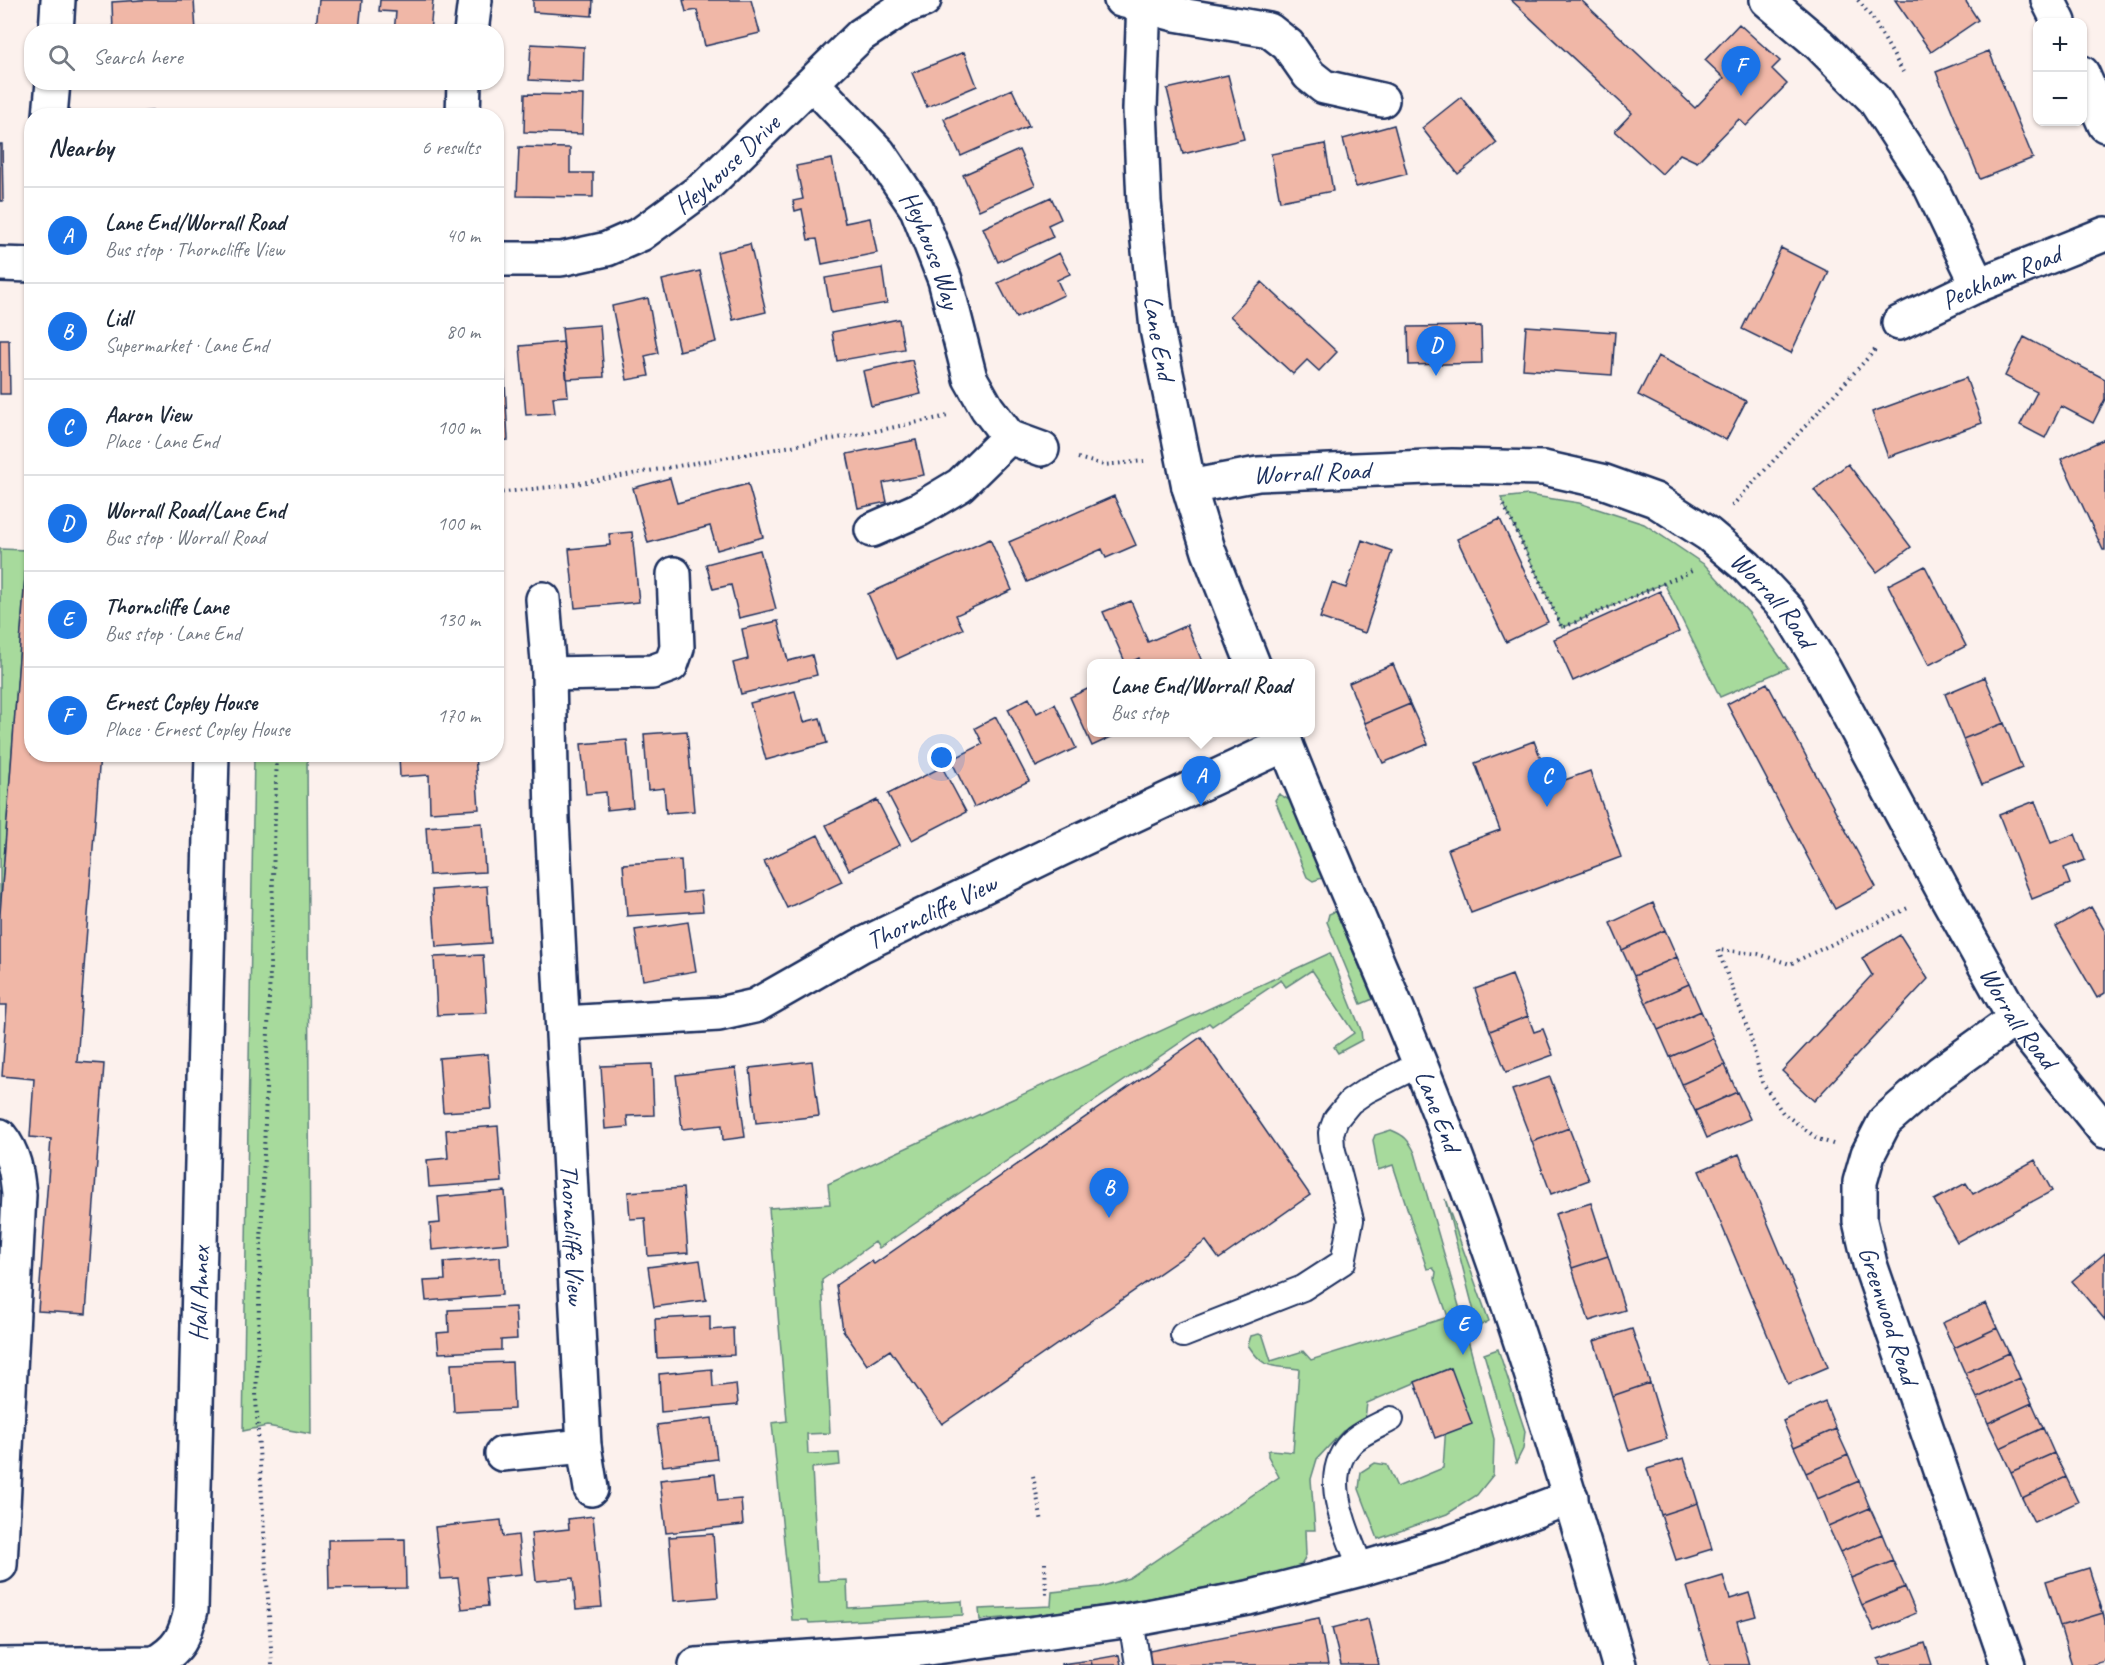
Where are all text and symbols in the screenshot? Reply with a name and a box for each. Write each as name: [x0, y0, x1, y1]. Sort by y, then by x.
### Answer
map controls: [2033, 18, 2087, 126]
button: +: [2033, 18, 2087, 72]
search box: [24, 24, 504, 90]
icon: search: [45, 41, 78, 74]
text: Search here: [93, 43, 183, 71]
pin: F: [1722, 46, 1760, 96]
button: −: [2033, 72, 2087, 126]
street label: Heyhouse Drive: [667, 106, 788, 221]
text: Nearby: [48, 131, 113, 164]
text: 6 results: [421, 135, 480, 160]
street label: Heyhouse Way: [892, 184, 968, 314]
text: Lane End/Worrall Road: [105, 209, 285, 237]
text: A: [62, 223, 73, 248]
text: 40 m: [446, 223, 480, 248]
street label: Peckham Road: [1936, 236, 2069, 317]
text: Bus stop · Thorncliffe View: [105, 237, 284, 262]
street label: Lane End: [1137, 294, 1184, 387]
text: Lidl: [105, 305, 132, 333]
text: B: [62, 319, 73, 344]
text: 80 m: [446, 319, 480, 344]
pin: D: [1416, 326, 1456, 376]
text: Supermarket · Lane End: [105, 333, 268, 358]
text: Aaron View: [105, 401, 191, 429]
text: C: [63, 415, 72, 440]
text: 100 m: [437, 415, 480, 440]
text: Place · Lane End: [105, 429, 219, 454]
street label: Worrall Road: [1253, 453, 1375, 491]
text: Worrall Road/Lane End: [105, 497, 285, 525]
text: D: [62, 511, 73, 536]
text: 100 m: [437, 511, 480, 536]
text: Bus stop · Worrall Road: [105, 525, 266, 550]
street label: Worrall Road: [1723, 544, 1825, 657]
text: Thorncliffe Lane: [105, 593, 228, 621]
text: E: [62, 607, 73, 632]
text: 130 m: [437, 607, 480, 632]
text: Bus stop · Lane End: [105, 621, 241, 646]
popup: [1087, 659, 1315, 737]
text: Lane End/Worrall Road: [1111, 672, 1291, 700]
text: Ernest Copley House: [105, 689, 257, 717]
text: Bus stop: [1111, 700, 1168, 725]
text: F: [63, 703, 72, 728]
text: 170 m: [437, 703, 480, 728]
text: Place · Ernest Copley House: [105, 717, 290, 742]
your location: [927, 743, 956, 772]
pin: A: [1182, 756, 1220, 806]
pin: C: [1528, 758, 1566, 807]
street label: Thorncliffe View: [861, 866, 1004, 958]
street label: Worrall Road: [1972, 961, 2067, 1079]
street label: Lane End: [1407, 1065, 1470, 1160]
street label: Thorncliffe View: [553, 1163, 593, 1308]
pin: B: [1090, 1168, 1128, 1218]
street label: Greenwood Road: [1851, 1242, 1927, 1392]
street label: Hall Annex: [182, 1244, 217, 1342]
pin: E: [1444, 1306, 1482, 1355]

